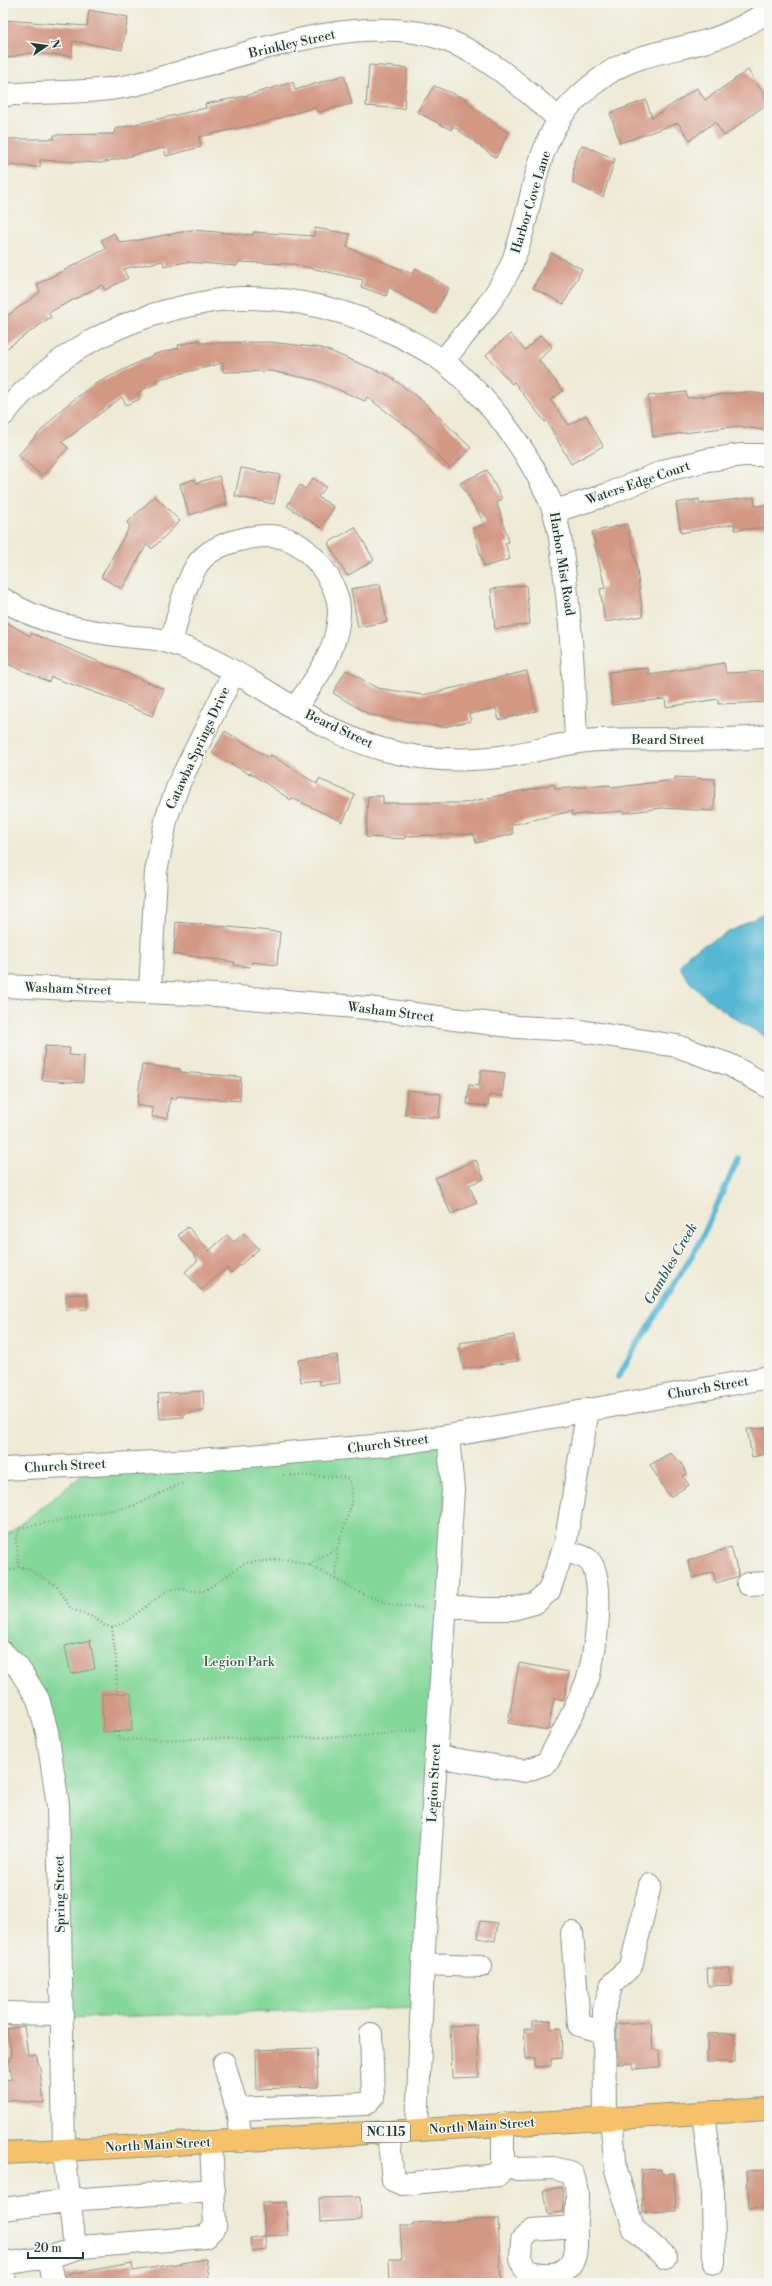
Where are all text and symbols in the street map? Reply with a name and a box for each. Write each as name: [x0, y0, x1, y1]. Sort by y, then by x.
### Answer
north arrow: [26, 26, 66, 66]
street label: Brinkley Street: [246, 26, 337, 62]
text: N: [47, 38, 63, 50]
street label: Harbor Cove Lane: [508, 148, 554, 255]
street label: Waters Edge Court: [583, 458, 693, 509]
street label: Harbor Mist Road: [546, 511, 578, 617]
street label: Catawba Springs Drive: [163, 684, 234, 812]
street label: Beard Street: [302, 706, 376, 752]
street label: Beard Street: [630, 732, 705, 748]
street label: Washam Street: [23, 979, 112, 999]
street label: Washam Street: [346, 999, 436, 1025]
water label: Gambles Creek: [640, 1220, 702, 1308]
street label: Church Street: [666, 1373, 750, 1403]
street label: Church Street: [346, 1431, 430, 1457]
street label: Church Street: [24, 1456, 107, 1476]
park label: Legion Park: [204, 1654, 276, 1670]
street label: Legion Street: [424, 1743, 444, 1823]
street label: Spring Street: [51, 1855, 69, 1933]
street label: North Main Street: [429, 2114, 536, 2138]
road number: NC 115: [362, 2122, 410, 2142]
street label: North Main Street: [105, 2134, 212, 2156]
scale bar: [28, 2234, 83, 2260]
text: 20 m: [34, 2241, 62, 2256]

